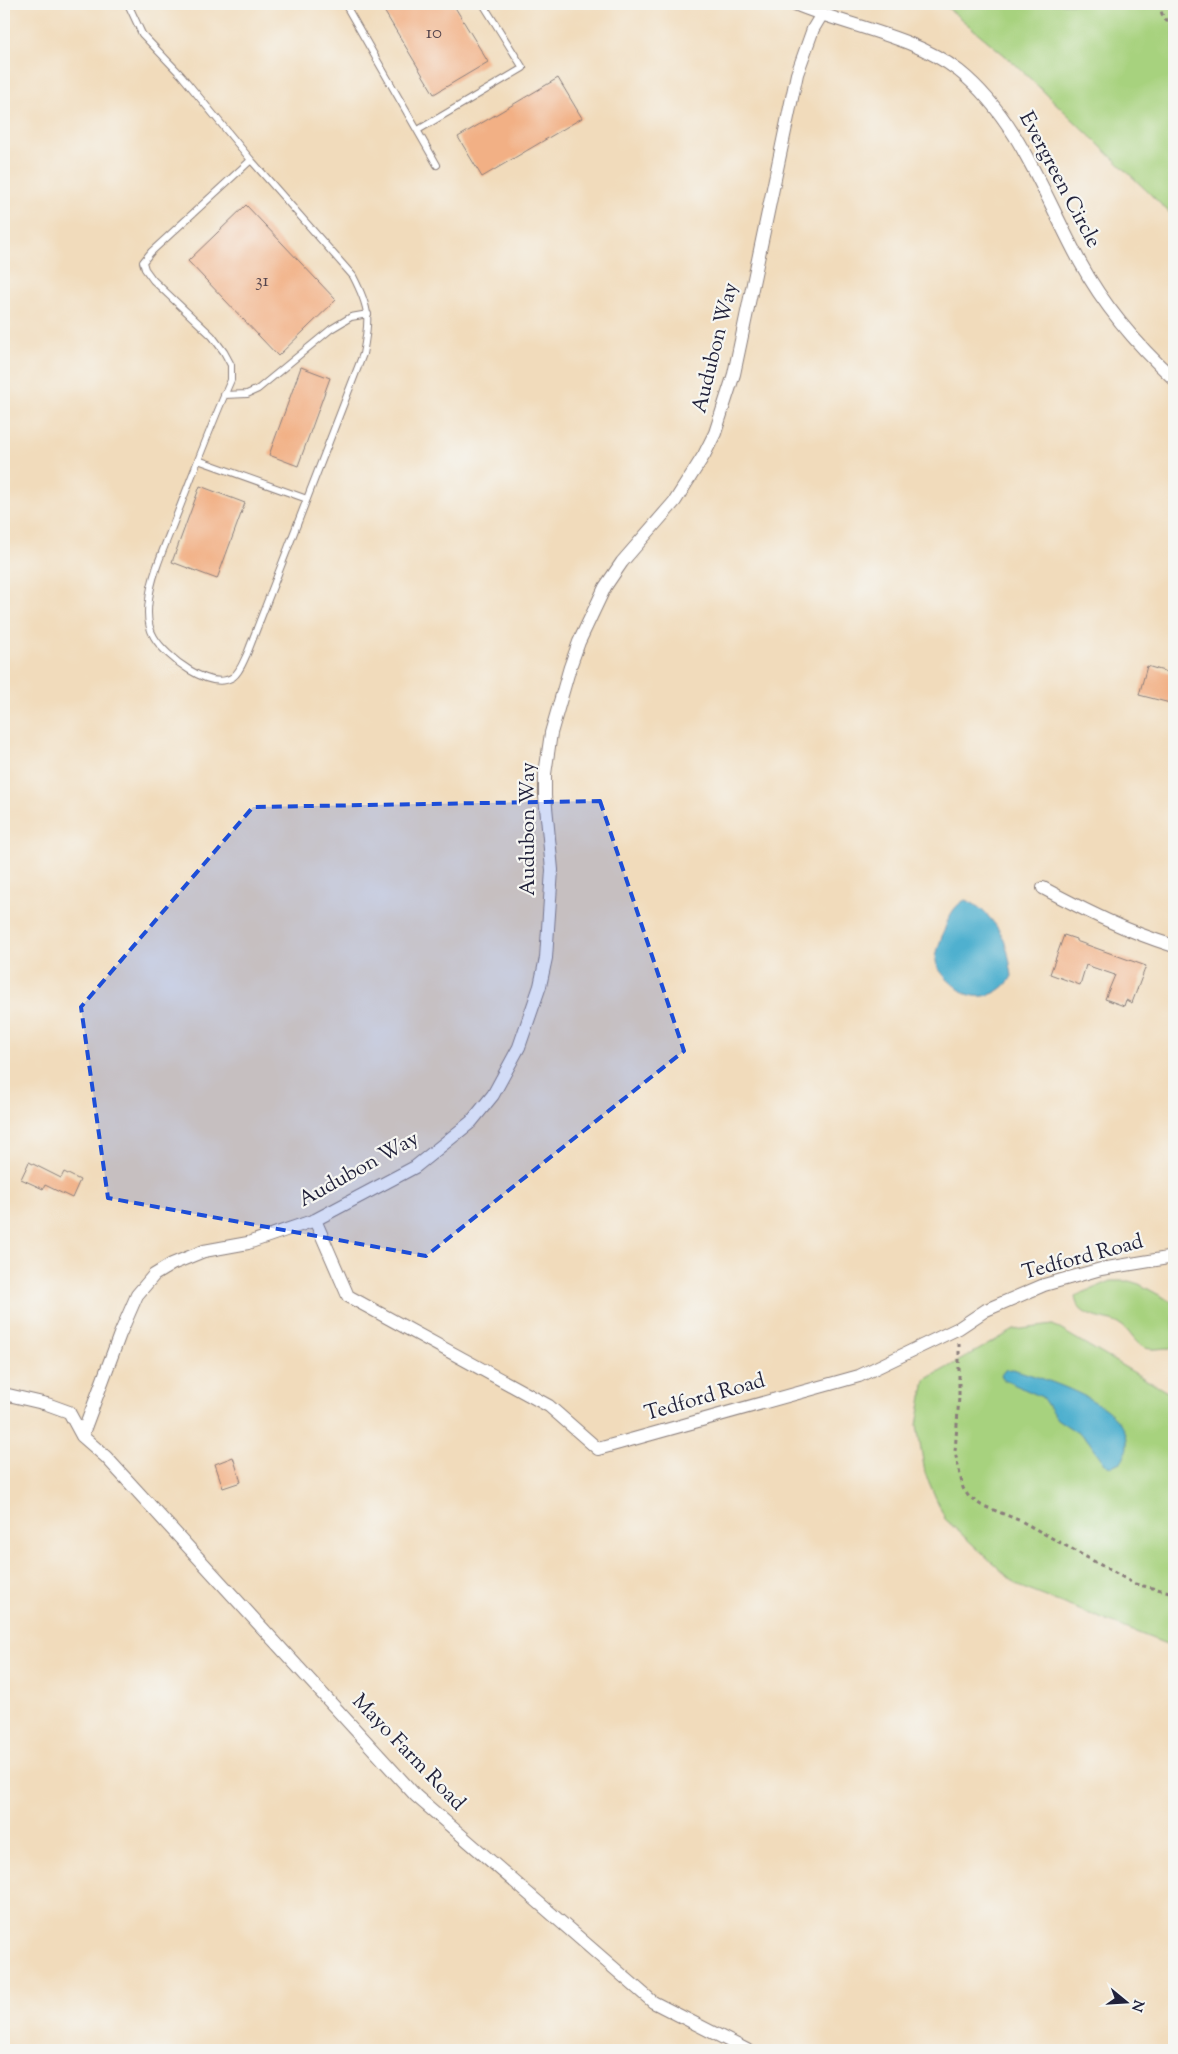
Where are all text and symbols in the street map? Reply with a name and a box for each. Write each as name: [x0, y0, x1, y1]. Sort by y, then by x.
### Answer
house number: 10: [426, 20, 442, 47]
street label: Evergreen Circle: [1010, 107, 1108, 253]
house number: 31: [255, 268, 270, 295]
street label: Audubon Way: [685, 279, 747, 417]
street label: Audubon Way: [514, 762, 544, 896]
street label: Audubon Way: [293, 1124, 425, 1216]
street label: Tedford Road: [1019, 1227, 1147, 1289]
street label: Tedford Road: [641, 1366, 769, 1430]
street label: Mayo Farm Road: [344, 1688, 472, 1818]
north arrow: [1100, 1976, 1150, 2026]
text: N: [1125, 1997, 1148, 2014]

